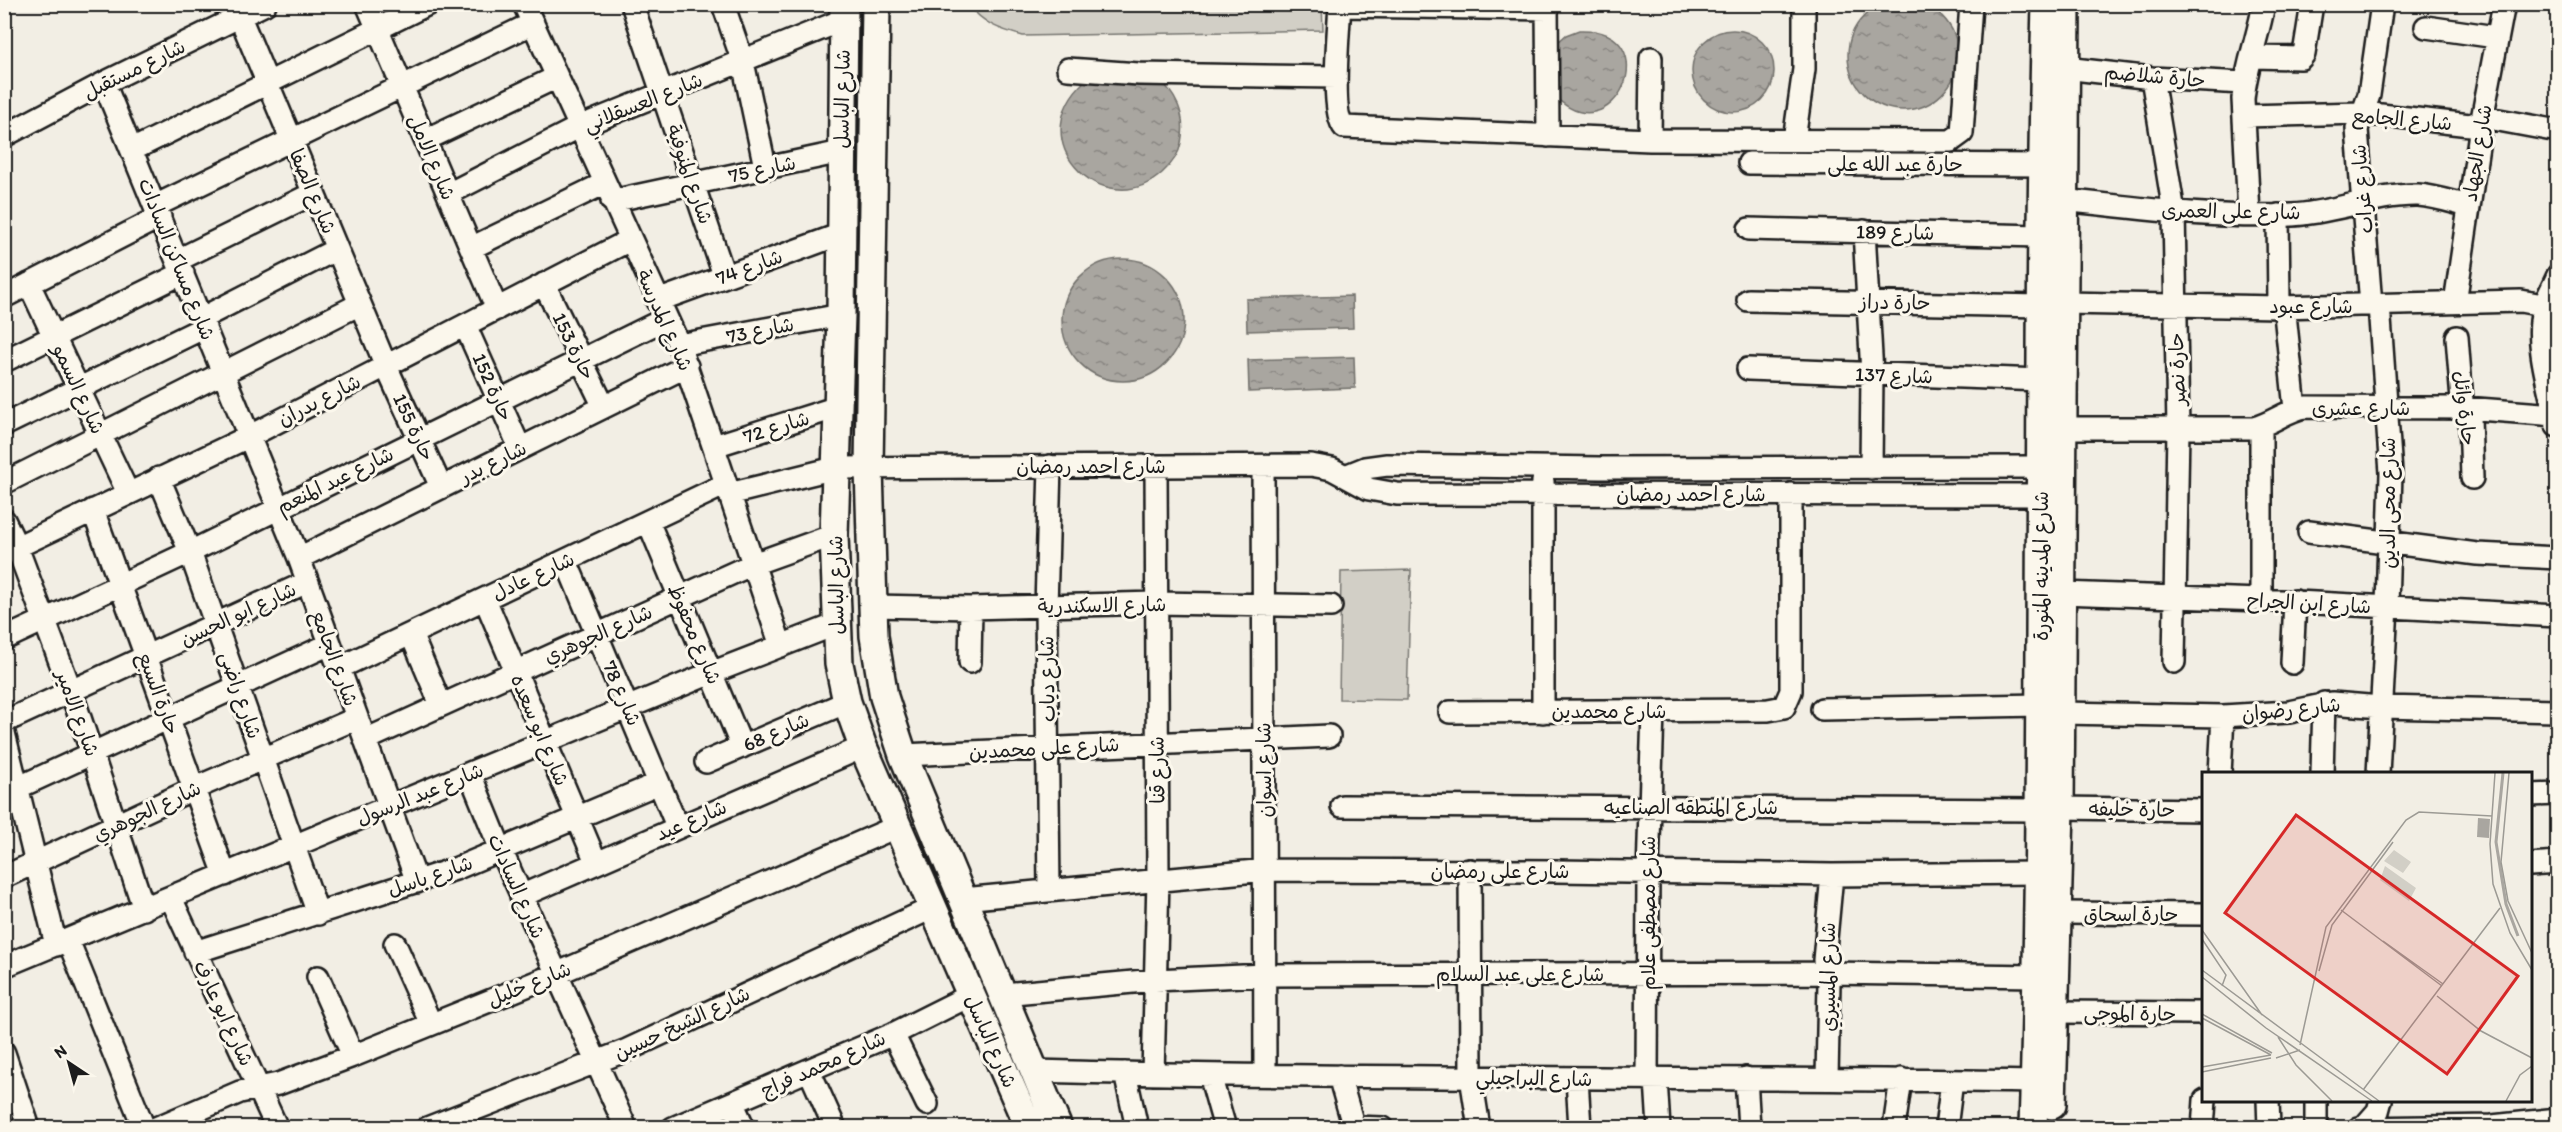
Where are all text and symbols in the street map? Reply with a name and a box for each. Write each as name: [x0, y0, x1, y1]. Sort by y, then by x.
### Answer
street label: شارع مستقبل: [79, 34, 190, 106]
street label: شارع الباسل: [829, 49, 857, 149]
street label: حارة شلاضم: [2103, 60, 2207, 95]
street label: شارع العسقلاني: [580, 67, 708, 142]
street label: شارع الجامع: [2351, 103, 2453, 138]
street label: شارع الجهاد: [2457, 103, 2499, 204]
street label: شارع الامل: [401, 111, 461, 204]
street label: شارع المنوفية: [660, 121, 718, 228]
street label: شارع غراب: [2346, 143, 2380, 235]
street label: شارع الصفا: [283, 145, 342, 238]
street label: شارع 75: [726, 150, 798, 190]
street label: حارة عبد الله على: [1827, 152, 1963, 177]
street label: شارع مساكن السادات: [132, 174, 220, 344]
street label: شارع على العمرى: [2161, 198, 2301, 226]
street label: شارع 189: [1856, 219, 1934, 247]
street label: شارع 74: [712, 244, 787, 292]
street label: شارع المدرسة: [630, 266, 698, 375]
street label: حارة دراز: [1857, 289, 1931, 315]
street label: شارع عبود: [2269, 294, 2353, 320]
street label: حارة 153: [547, 308, 601, 384]
street label: شارع 73: [724, 312, 796, 350]
street label: حارة نصر: [2164, 332, 2190, 408]
street label: شارع السمو: [45, 339, 110, 438]
street label: حارة 152: [467, 349, 519, 425]
street label: شارع 137: [1855, 362, 1933, 390]
street label: شارع بدران: [274, 369, 365, 433]
street label: حارة وائل: [2448, 369, 2482, 447]
street label: حارة 155: [388, 389, 440, 465]
street label: شارع عشرى: [2312, 396, 2410, 422]
street label: شارع 72: [740, 406, 813, 450]
street label: شارع بدر: [454, 436, 531, 491]
street label: شارع محى الدين: [2376, 437, 2402, 569]
street label: شارع عبد المنعم: [273, 441, 399, 521]
street label: شارع احمد رمضان: [1016, 454, 1166, 480]
street label: شارع احمد رمضان: [1616, 482, 1766, 508]
street label: شارع المدينه المنورة: [2029, 491, 2055, 641]
street label: شارع الباسل: [823, 535, 851, 635]
street label: شارع عادل: [488, 546, 579, 607]
street label: شارع ابو الحسن: [176, 577, 301, 653]
street label: شارع محفوظ: [661, 580, 727, 688]
street label: شارع ابن الجراح: [2246, 588, 2372, 620]
street label: شارع الاسكندرية: [1037, 592, 1167, 620]
street label: شارع الجوهري: [540, 599, 657, 671]
street label: شارع الجامع: [304, 607, 363, 710]
street label: شارع دياب: [1034, 636, 1062, 722]
street label: حارة السبع: [130, 648, 185, 739]
street label: شارع راضى: [213, 648, 267, 742]
street label: شارع 78: [596, 657, 646, 730]
street label: شارع الامير: [49, 665, 105, 760]
street label: شارع ابو سعده: [504, 671, 574, 790]
street label: شارع رضوان: [2240, 692, 2342, 728]
street label: شارع محمدين: [1551, 699, 1667, 725]
street label: شارع 68: [739, 707, 813, 758]
street label: شارع اسوان: [1251, 722, 1279, 818]
street label: شارع على محمدين: [968, 732, 1120, 766]
street label: شارع قنا: [1144, 736, 1172, 804]
street label: شارع عبد الرسول: [353, 758, 488, 832]
inset map: [2202, 772, 2532, 1102]
street label: شارع الجوهري: [89, 776, 206, 849]
street label: شارع عيد: [652, 794, 731, 847]
street label: شارع المنطقه الصناعيه: [1604, 795, 1778, 821]
street label: حارة خليفه: [2088, 796, 2176, 822]
street label: شارع السادات: [481, 830, 551, 943]
street label: شارع مصطفى علام: [1636, 836, 1663, 990]
street label: شارع باسل: [384, 850, 476, 904]
street label: شارع على رمضان: [1431, 859, 1569, 885]
street label: حارة اسحاق: [2084, 902, 2178, 926]
street label: شارع المسيري: [1816, 922, 1843, 1032]
street label: شارع ابو عارف: [187, 956, 259, 1070]
street label: شارع خليل: [484, 956, 575, 1014]
street label: شارع على عبد السلام: [1436, 962, 1604, 989]
street label: شارع الشيخ حسين: [610, 981, 755, 1067]
street label: شارع الباسل: [958, 991, 1022, 1092]
street label: حارة الموجى: [2083, 1000, 2177, 1027]
street label: شارع محمد فراج: [757, 1026, 890, 1104]
north arrow: [39, 1033, 99, 1093]
text: N: [51, 1040, 70, 1062]
street label: شارع البراجيلي: [1475, 1065, 1592, 1097]

